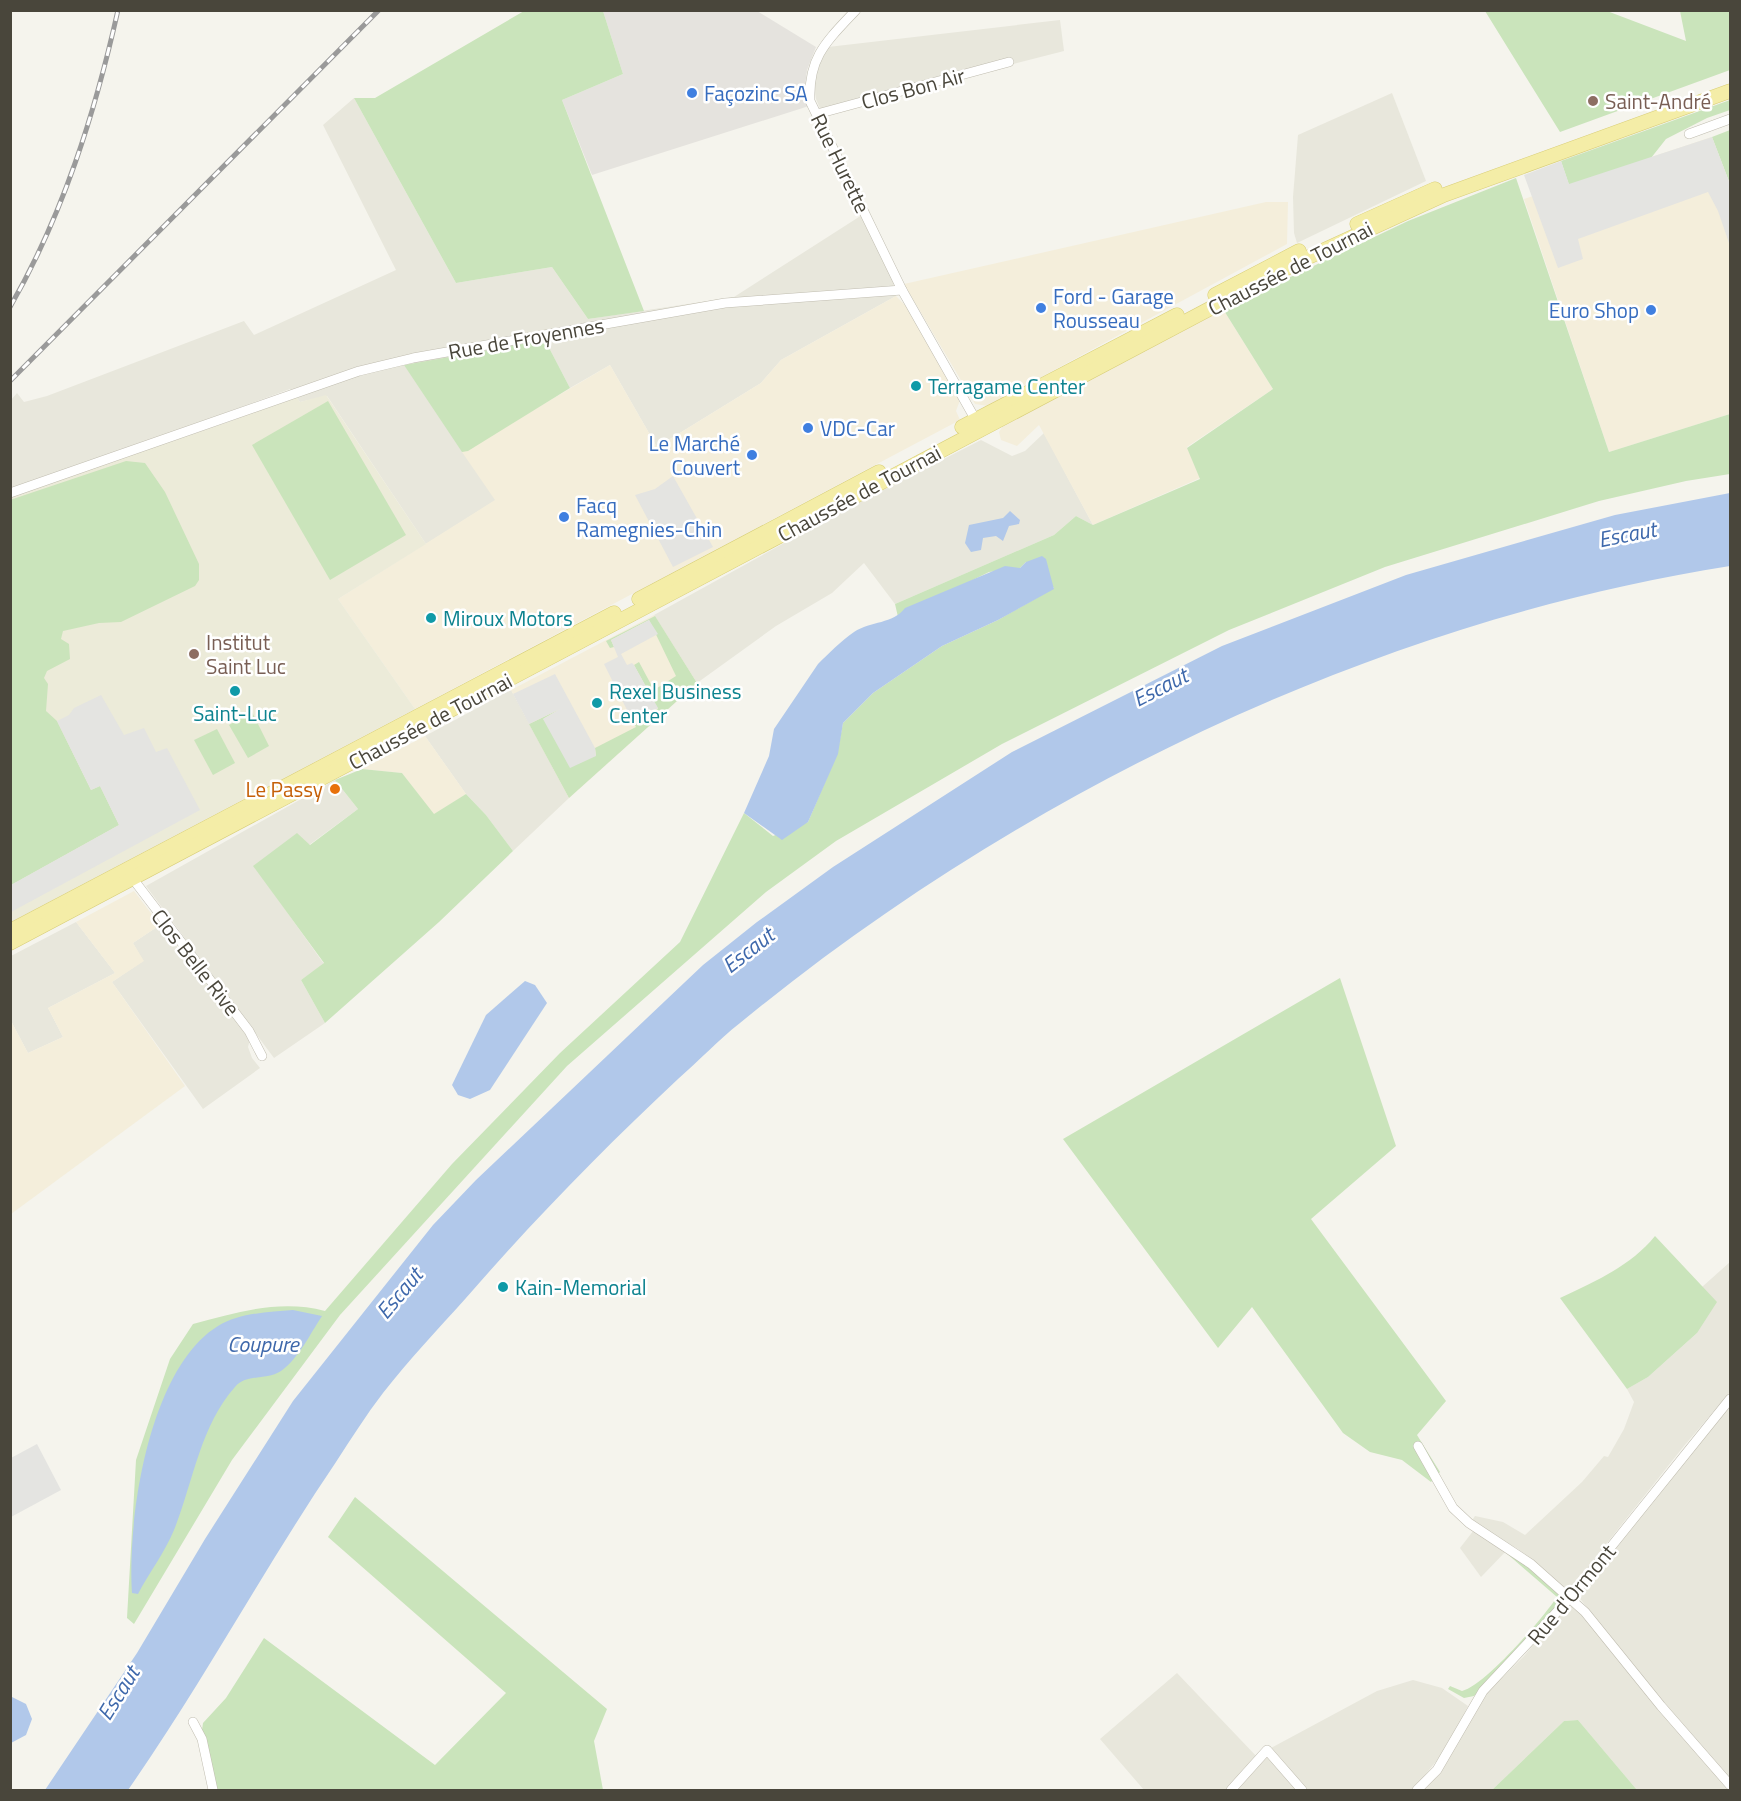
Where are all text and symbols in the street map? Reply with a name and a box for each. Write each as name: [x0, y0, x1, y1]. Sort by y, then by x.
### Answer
street label: Clos Bon Air: [858, 59, 968, 117]
place label: Façozinc SA: [704, 77, 808, 109]
place label: Saint-André: [1605, 85, 1711, 117]
marker: Façozinc SA: [685, 86, 699, 100]
marker: Saint-André: [1586, 94, 1600, 108]
street label: Rue Hurette: [803, 108, 879, 218]
street label: Chaussée de Tournai: [1202, 213, 1378, 323]
place label: Ford - Garage Rousseau: [1053, 280, 1174, 336]
place label: Euro Shop: [1549, 294, 1639, 326]
marker: Ford - Garage Rousseau: [1034, 301, 1048, 315]
marker: Euro Shop: [1644, 303, 1658, 317]
street label: Rue de Froyennes: [446, 309, 606, 367]
place label: Terragame Center: [928, 370, 1085, 402]
marker: Terragame Center: [909, 379, 923, 393]
place label: VDC-Car: [820, 412, 895, 444]
marker: VDC-Car: [801, 421, 815, 435]
place label: Le Marché Couvert: [649, 427, 741, 483]
street label: Chaussée de Tournai: [772, 436, 946, 550]
marker: Le Marché Couvert: [745, 448, 759, 462]
place label: Facq Ramegnies-Chin: [576, 489, 722, 545]
marker: Facq Ramegnies-Chin: [557, 510, 571, 524]
water label: Escaut: [1595, 511, 1662, 556]
place label: Miroux Motors: [443, 602, 573, 634]
marker: Miroux Motors: [424, 611, 438, 625]
place label: Institut Saint Luc: [206, 626, 286, 682]
marker: Institut Saint Luc: [187, 647, 201, 661]
water label: Escaut: [1126, 657, 1196, 715]
street label: Chaussée de Tournai: [343, 664, 517, 778]
place label: Rexel Business Center: [609, 675, 741, 731]
marker: Saint-Luc: [228, 684, 242, 698]
marker: Rexel Business Center: [590, 696, 604, 710]
place label: Saint-Luc: [193, 697, 277, 729]
place label: Le Passy: [245, 773, 323, 805]
marker: Le Passy: [328, 782, 342, 796]
street label: Clos Belle Rive: [144, 902, 248, 1022]
water label: Escaut: [715, 917, 784, 981]
water label: Escaut: [367, 1257, 433, 1326]
place label: Kain-Memorial: [515, 1271, 647, 1303]
marker: Kain-Memorial: [496, 1280, 510, 1294]
water label: Coupure: [227, 1327, 301, 1361]
street label: Rue d'Ormont: [1519, 1536, 1623, 1651]
water label: Escaut: [88, 1657, 149, 1727]

